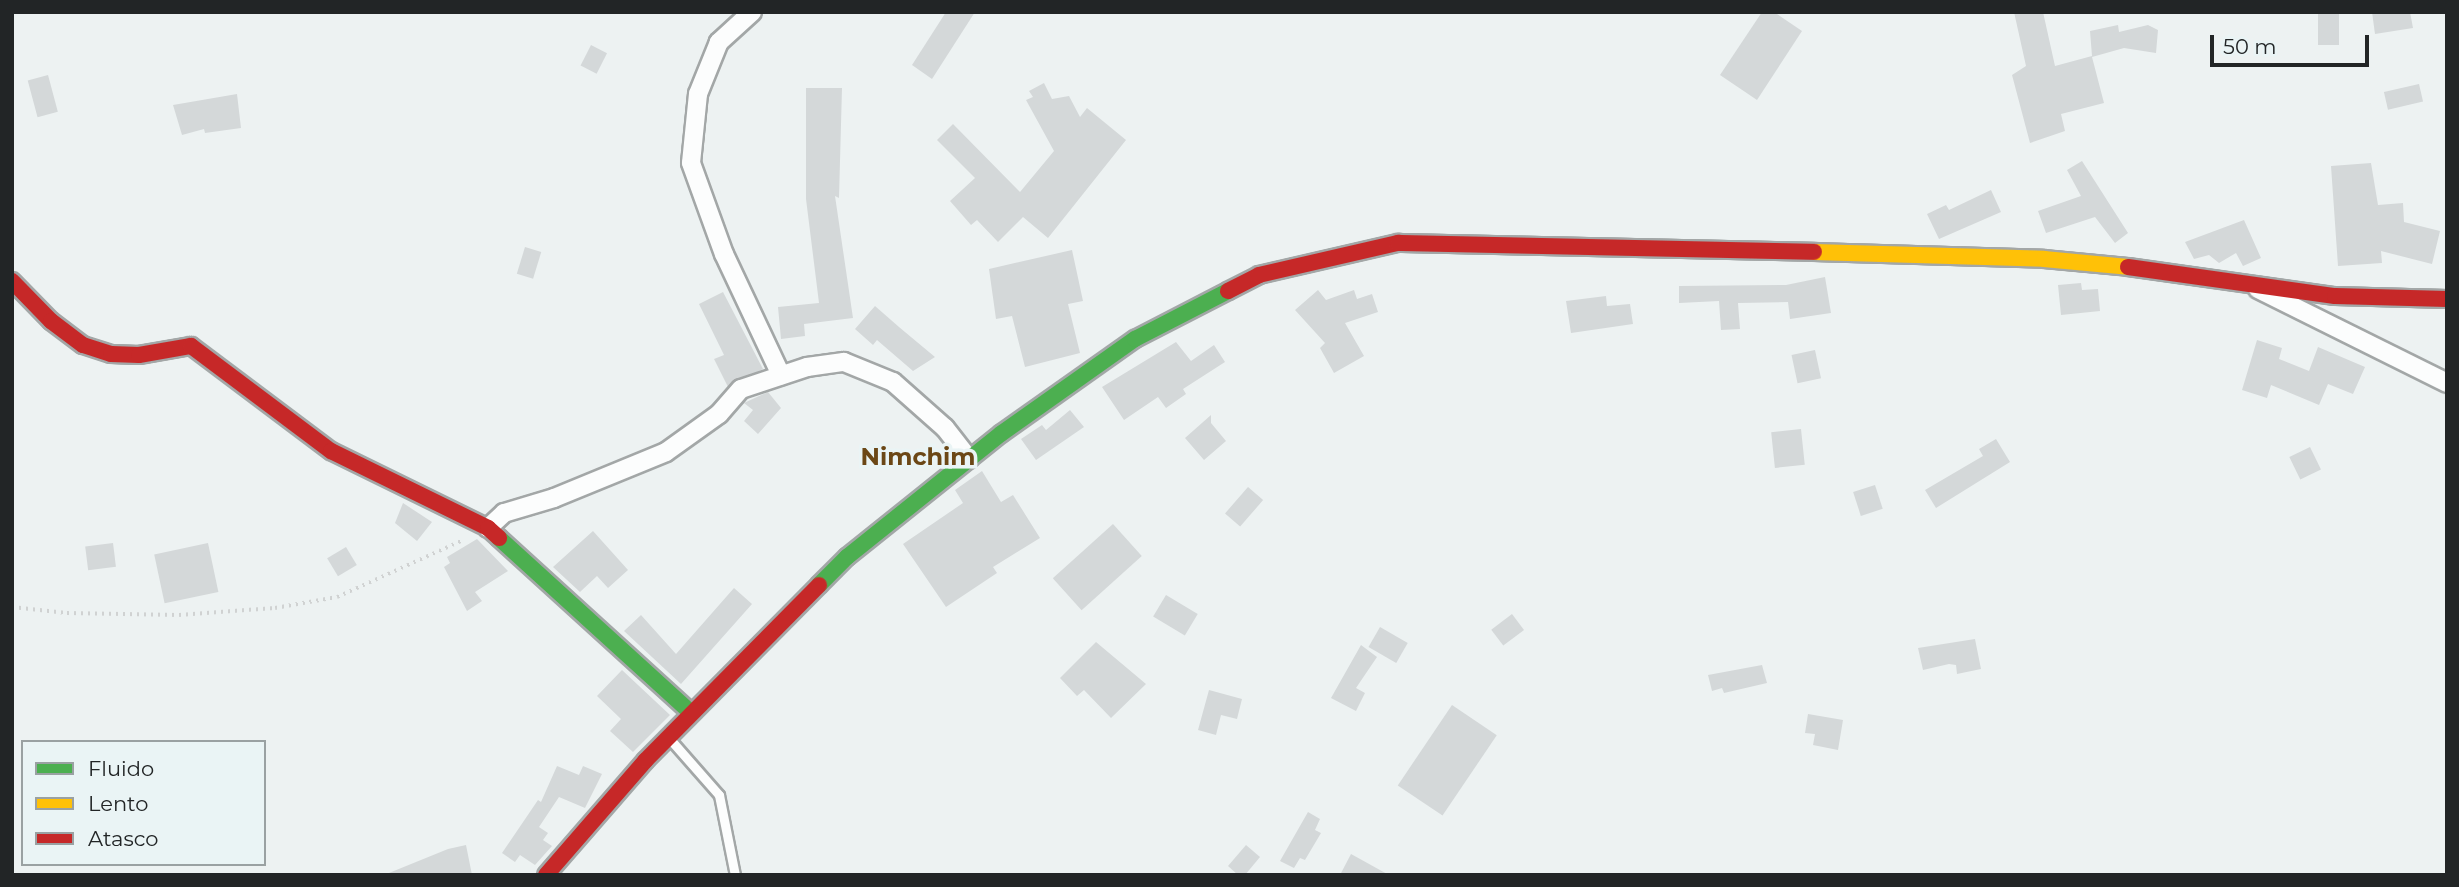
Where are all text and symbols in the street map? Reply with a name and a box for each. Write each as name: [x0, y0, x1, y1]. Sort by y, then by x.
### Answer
scale bar: [2214, 21, 2373, 65]
text: 50 m: [2223, 34, 2277, 59]
district label: Nimchim: [861, 443, 975, 471]
legend: [21, 740, 266, 866]
text: Fluido: [88, 756, 154, 781]
text: Lento: [88, 791, 148, 816]
text: Atasco: [88, 826, 159, 851]

